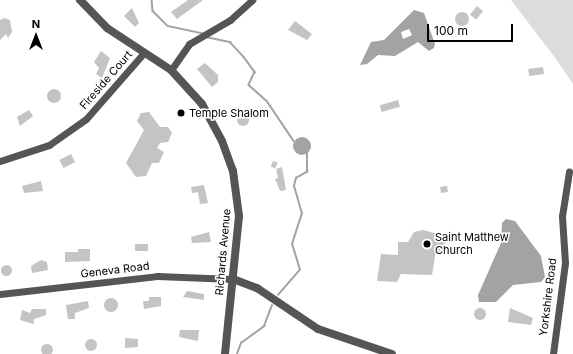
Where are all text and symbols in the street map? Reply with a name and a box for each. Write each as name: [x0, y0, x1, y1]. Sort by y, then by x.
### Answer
north arrow: [16, 16, 56, 56]
scale bar: [429, 16, 515, 42]
text: N: [32, 17, 40, 31]
text: 100 m: [434, 23, 468, 38]
street label: Fireside Court: [77, 48, 135, 112]
place label: Temple Shalom: [189, 106, 269, 120]
marker: Temple Shalom: [176, 108, 186, 118]
street label: Richards Avenue: [213, 208, 233, 296]
place label: Saint Matthew Church: [435, 231, 509, 257]
marker: Saint Matthew Church: [422, 239, 432, 249]
street label: Yorkshire Road: [537, 257, 559, 337]
street label: Geneva Road: [80, 259, 150, 281]

